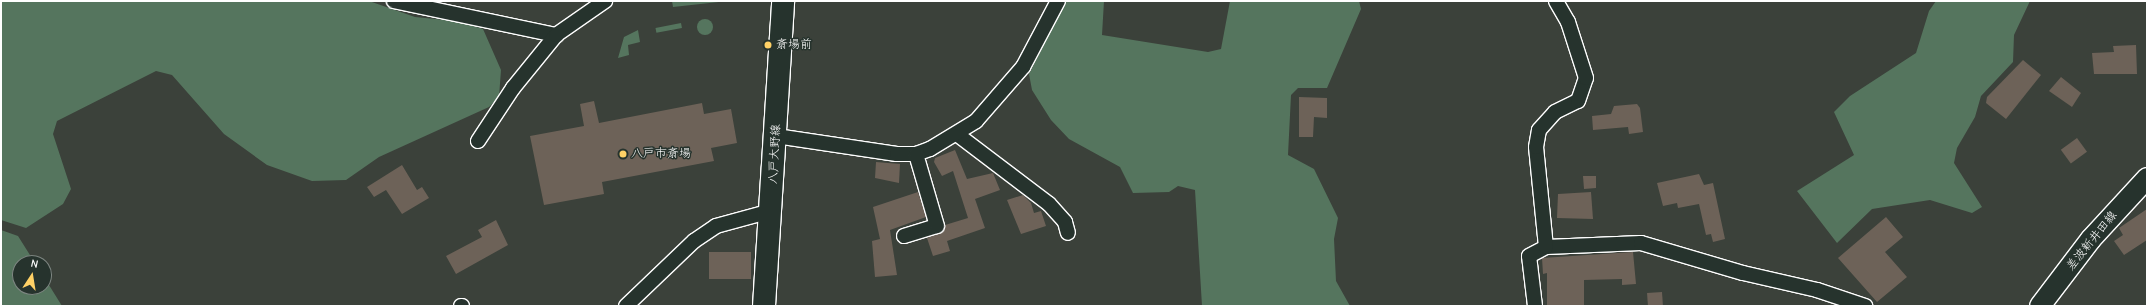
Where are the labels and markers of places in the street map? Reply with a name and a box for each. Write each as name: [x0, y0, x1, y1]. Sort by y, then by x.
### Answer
place label: 斎場前: [776, 38, 812, 52]
marker: 斎場前: [763, 40, 773, 50]
place label: 八戸市斎場: [631, 147, 691, 161]
marker: 八戸市斎場: [618, 149, 628, 159]

